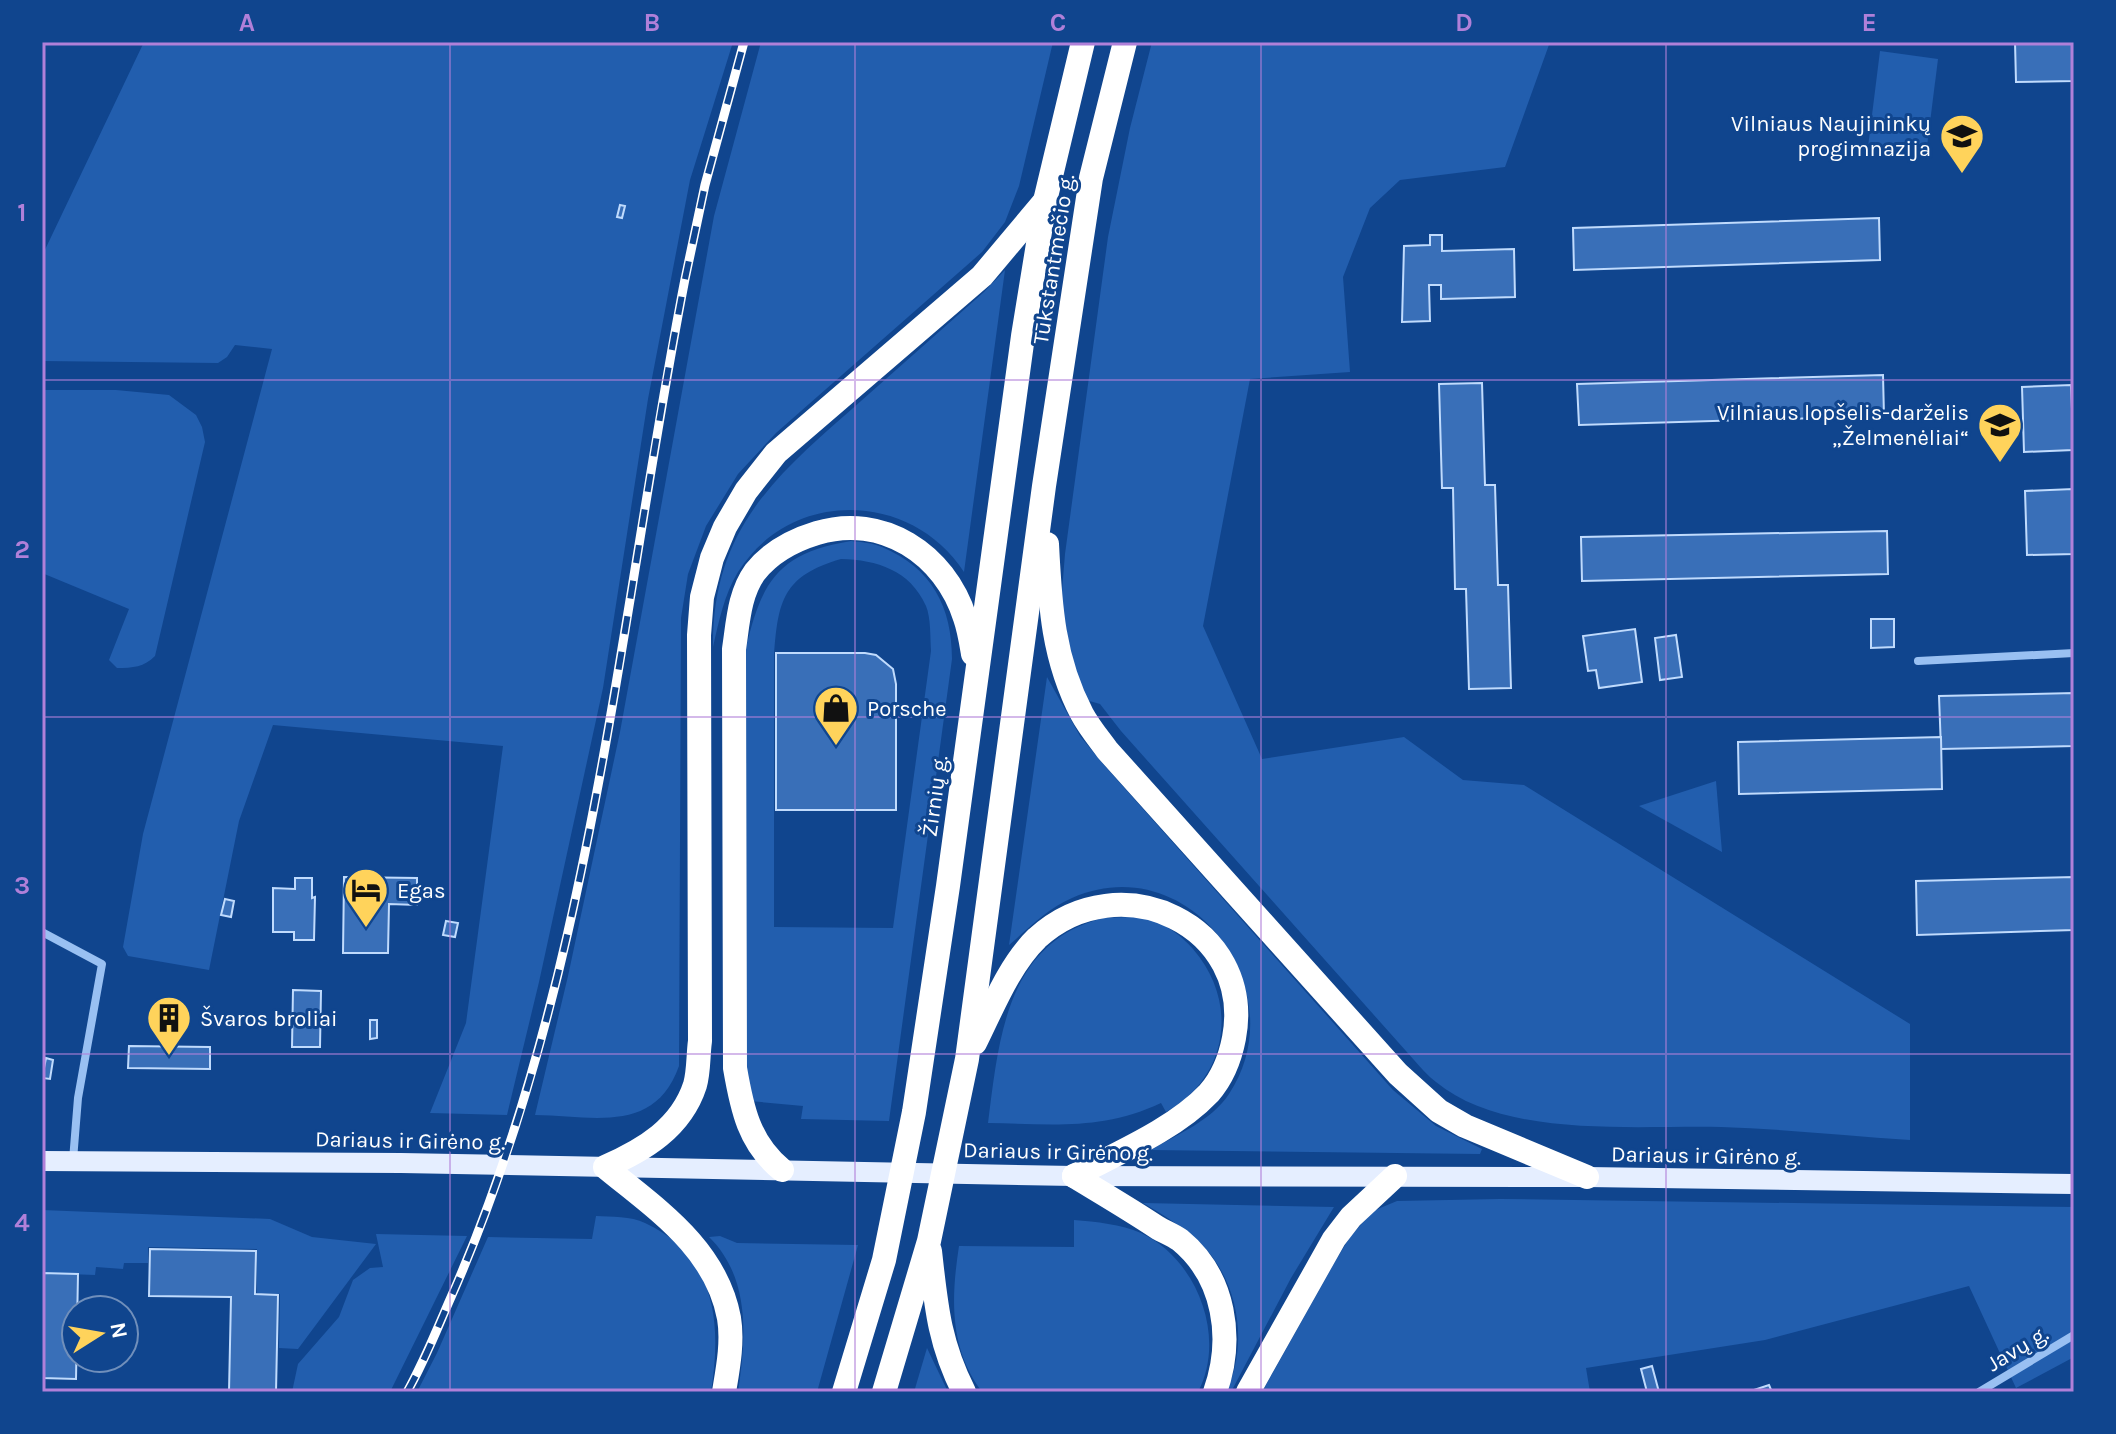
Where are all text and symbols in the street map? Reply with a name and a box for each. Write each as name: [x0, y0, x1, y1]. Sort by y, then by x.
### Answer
text: A: [239, 7, 255, 38]
text: B: [644, 7, 660, 38]
text: C: [1050, 7, 1066, 38]
text: D: [1455, 7, 1473, 38]
text: E: [1861, 7, 1877, 38]
place label: Vilniaus Naujininkų progimnazija: [1731, 111, 1931, 162]
school or university icon: Vilniaus Naujininkų progimnazija: [1938, 112, 1986, 175]
street label: Tūkstantmečio g.: [1028, 172, 1080, 346]
text: 1: [17, 197, 27, 228]
place label: Vilniaus lopšelis-darželis „Želmenėliai“: [1717, 400, 1969, 451]
school or university icon: Vilniaus lopšelis-darželis „Želmenėliai“: [1976, 401, 2024, 464]
text: 2: [14, 534, 30, 565]
shop icon: Porsche: [812, 684, 860, 747]
place label: Porsche: [867, 696, 947, 722]
street label: Žirnių g.: [916, 754, 954, 839]
hotel icon: Egas: [342, 866, 390, 929]
text: 3: [14, 870, 30, 901]
place label: Egas: [397, 878, 445, 904]
building icon: Švaros broliai: [145, 994, 193, 1057]
place label: Švaros broliai: [200, 1005, 338, 1032]
street label: Dariaus ir Girėno g.: [315, 1126, 505, 1156]
street label: Dariaus ir Girėno g.: [963, 1137, 1153, 1167]
street label: Dariaus ir Girėno g.: [1611, 1141, 1801, 1171]
text: 4: [14, 1207, 30, 1238]
north arrow: [60, 1294, 140, 1374]
text: N: [104, 1320, 133, 1341]
street label: Javų g.: [1982, 1320, 2053, 1377]

